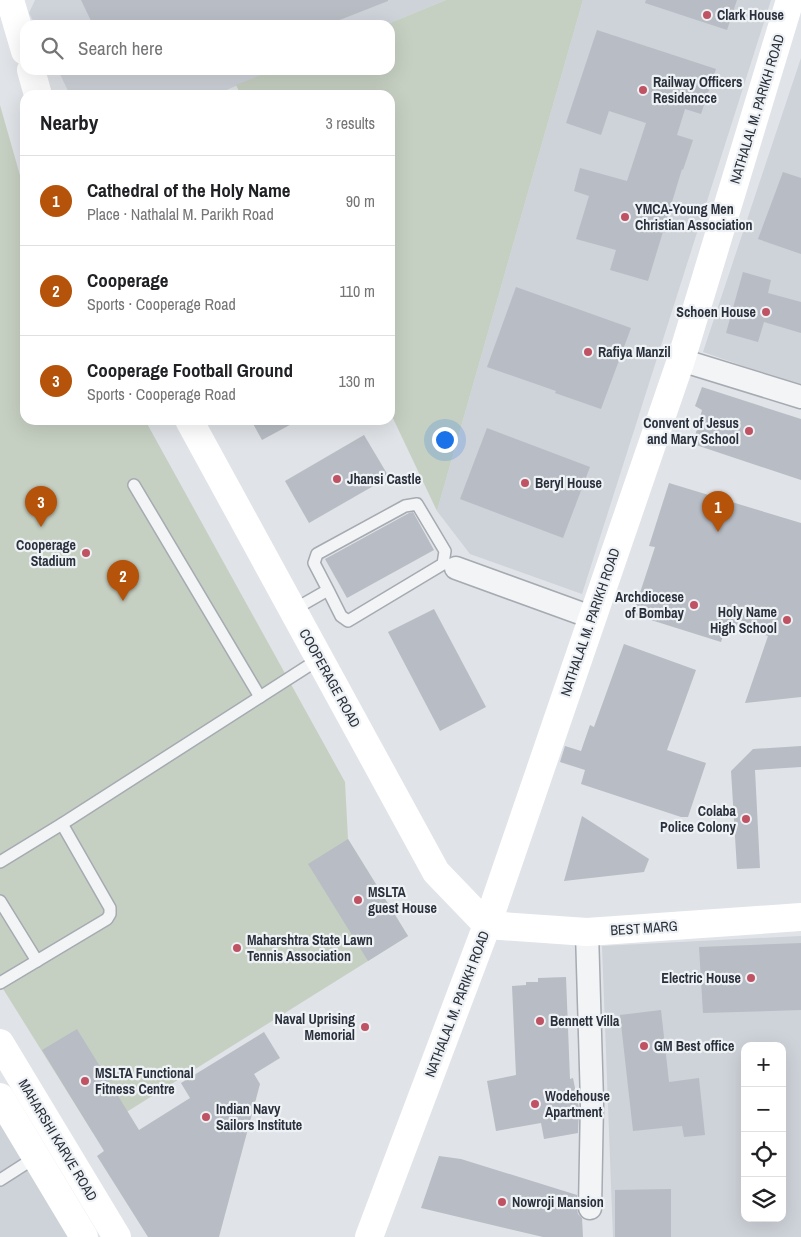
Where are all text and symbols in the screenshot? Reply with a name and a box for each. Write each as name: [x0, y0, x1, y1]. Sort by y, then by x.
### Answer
place label: Clark House: [717, 6, 784, 24]
marker: Clark House: [701, 9, 713, 21]
search box: [20, 20, 395, 75]
street label: NATHALAL M. PARIKH ROAD: [726, 32, 788, 186]
icon: search: [38, 34, 66, 62]
text: Search here: [78, 35, 163, 61]
place label: Railway Officers Residencce: [653, 73, 742, 107]
marker: Railway Officers Residencce: [637, 84, 649, 96]
text: Nearby: [40, 108, 98, 137]
text: 3 results: [325, 112, 375, 134]
text: Cathedral of the Holy Name: [87, 177, 290, 203]
text: 1: [52, 190, 60, 212]
text: 90 m: [346, 190, 375, 212]
place label: YMCA-Young Men Christian Association: [635, 200, 753, 234]
text: Place · Nathalal M. Parikh Road: [87, 203, 274, 225]
marker: YMCA-Young Men Christian Association: [619, 211, 631, 223]
text: Cooperage: [87, 267, 168, 293]
text: 2: [52, 280, 60, 302]
text: 110 m: [339, 280, 375, 302]
text: Sports · Cooperage Road: [87, 293, 236, 315]
place label: Schoen House: [676, 303, 756, 321]
marker: Schoen House: [760, 306, 772, 318]
place label: Rafiya Manzil: [598, 343, 671, 361]
marker: Rafiya Manzil: [582, 346, 594, 358]
text: Cooperage Football Ground: [87, 357, 293, 383]
text: 3: [52, 370, 60, 392]
text: 130 m: [339, 370, 375, 392]
text: Sports · Cooperage Road: [87, 383, 236, 405]
place label: Convent of Jesus and Mary School: [643, 414, 739, 448]
marker: Convent of Jesus and Mary School: [743, 425, 755, 437]
your location: [432, 427, 458, 453]
place label: Jhansi Castle: [347, 470, 421, 488]
marker: Jhansi Castle: [331, 473, 343, 485]
place label: Beryl House: [535, 474, 602, 492]
marker: Beryl House: [519, 477, 531, 489]
pin: 3: [25, 486, 57, 527]
pin: 1: [702, 491, 734, 532]
place label: Cooperage Stadium: [16, 536, 76, 570]
street label: NATHALAL M. PARIKH ROAD: [556, 546, 624, 698]
marker: Cooperage Stadium: [80, 547, 92, 559]
pin: 2: [107, 560, 139, 601]
place label: Archdiocese of Bombay: [615, 588, 685, 622]
marker: Archdiocese of Bombay: [688, 599, 700, 611]
place label: Holy Name High School: [710, 603, 777, 637]
marker: Holy Name High School: [781, 614, 793, 626]
street label: COOPERAGE ROAD: [295, 625, 365, 731]
place label: Colaba Police Colony: [660, 802, 737, 836]
marker: Colaba Police Colony: [740, 813, 752, 825]
place label: MSLTA guest House: [368, 883, 437, 917]
marker: MSLTA guest House: [352, 894, 364, 906]
street label: BEST MARG: [610, 917, 678, 939]
street label: NATHALAL M. PARIKH ROAD: [421, 928, 493, 1080]
place label: Maharshtra State Lawn Tennis Association: [247, 931, 373, 965]
marker: Maharshtra State Lawn Tennis Association: [231, 942, 243, 954]
place label: Electric House: [661, 969, 741, 987]
marker: Electric House: [745, 972, 757, 984]
place label: Naval Uprising Memorial: [275, 1010, 355, 1044]
place label: Bennett Villa: [550, 1012, 620, 1030]
marker: Bennett Villa: [534, 1015, 546, 1027]
marker: Naval Uprising Memorial: [359, 1021, 371, 1033]
place label: GM Best office: [654, 1037, 734, 1055]
marker: GM Best office: [638, 1040, 650, 1052]
map controls: [741, 1042, 786, 1222]
button: +: [741, 1042, 786, 1087]
place label: MSLTA Functional Fitness Centre: [95, 1064, 194, 1098]
marker: MSLTA Functional Fitness Centre: [79, 1075, 91, 1087]
street label: MAHARSHI KARVE ROAD: [15, 1076, 101, 1204]
place label: Wodehouse Apartment: [545, 1087, 610, 1121]
button: −: [741, 1087, 786, 1132]
marker: Wodehouse Apartment: [529, 1098, 541, 1110]
place label: Indian Navy Sailors Institute: [216, 1100, 302, 1134]
marker: Indian Navy Sailors Institute: [200, 1111, 212, 1123]
button: locate: [741, 1132, 786, 1177]
button: layers: [741, 1177, 786, 1222]
place label: Nowroji Mansion: [512, 1193, 604, 1211]
marker: Nowroji Mansion: [496, 1196, 508, 1208]

